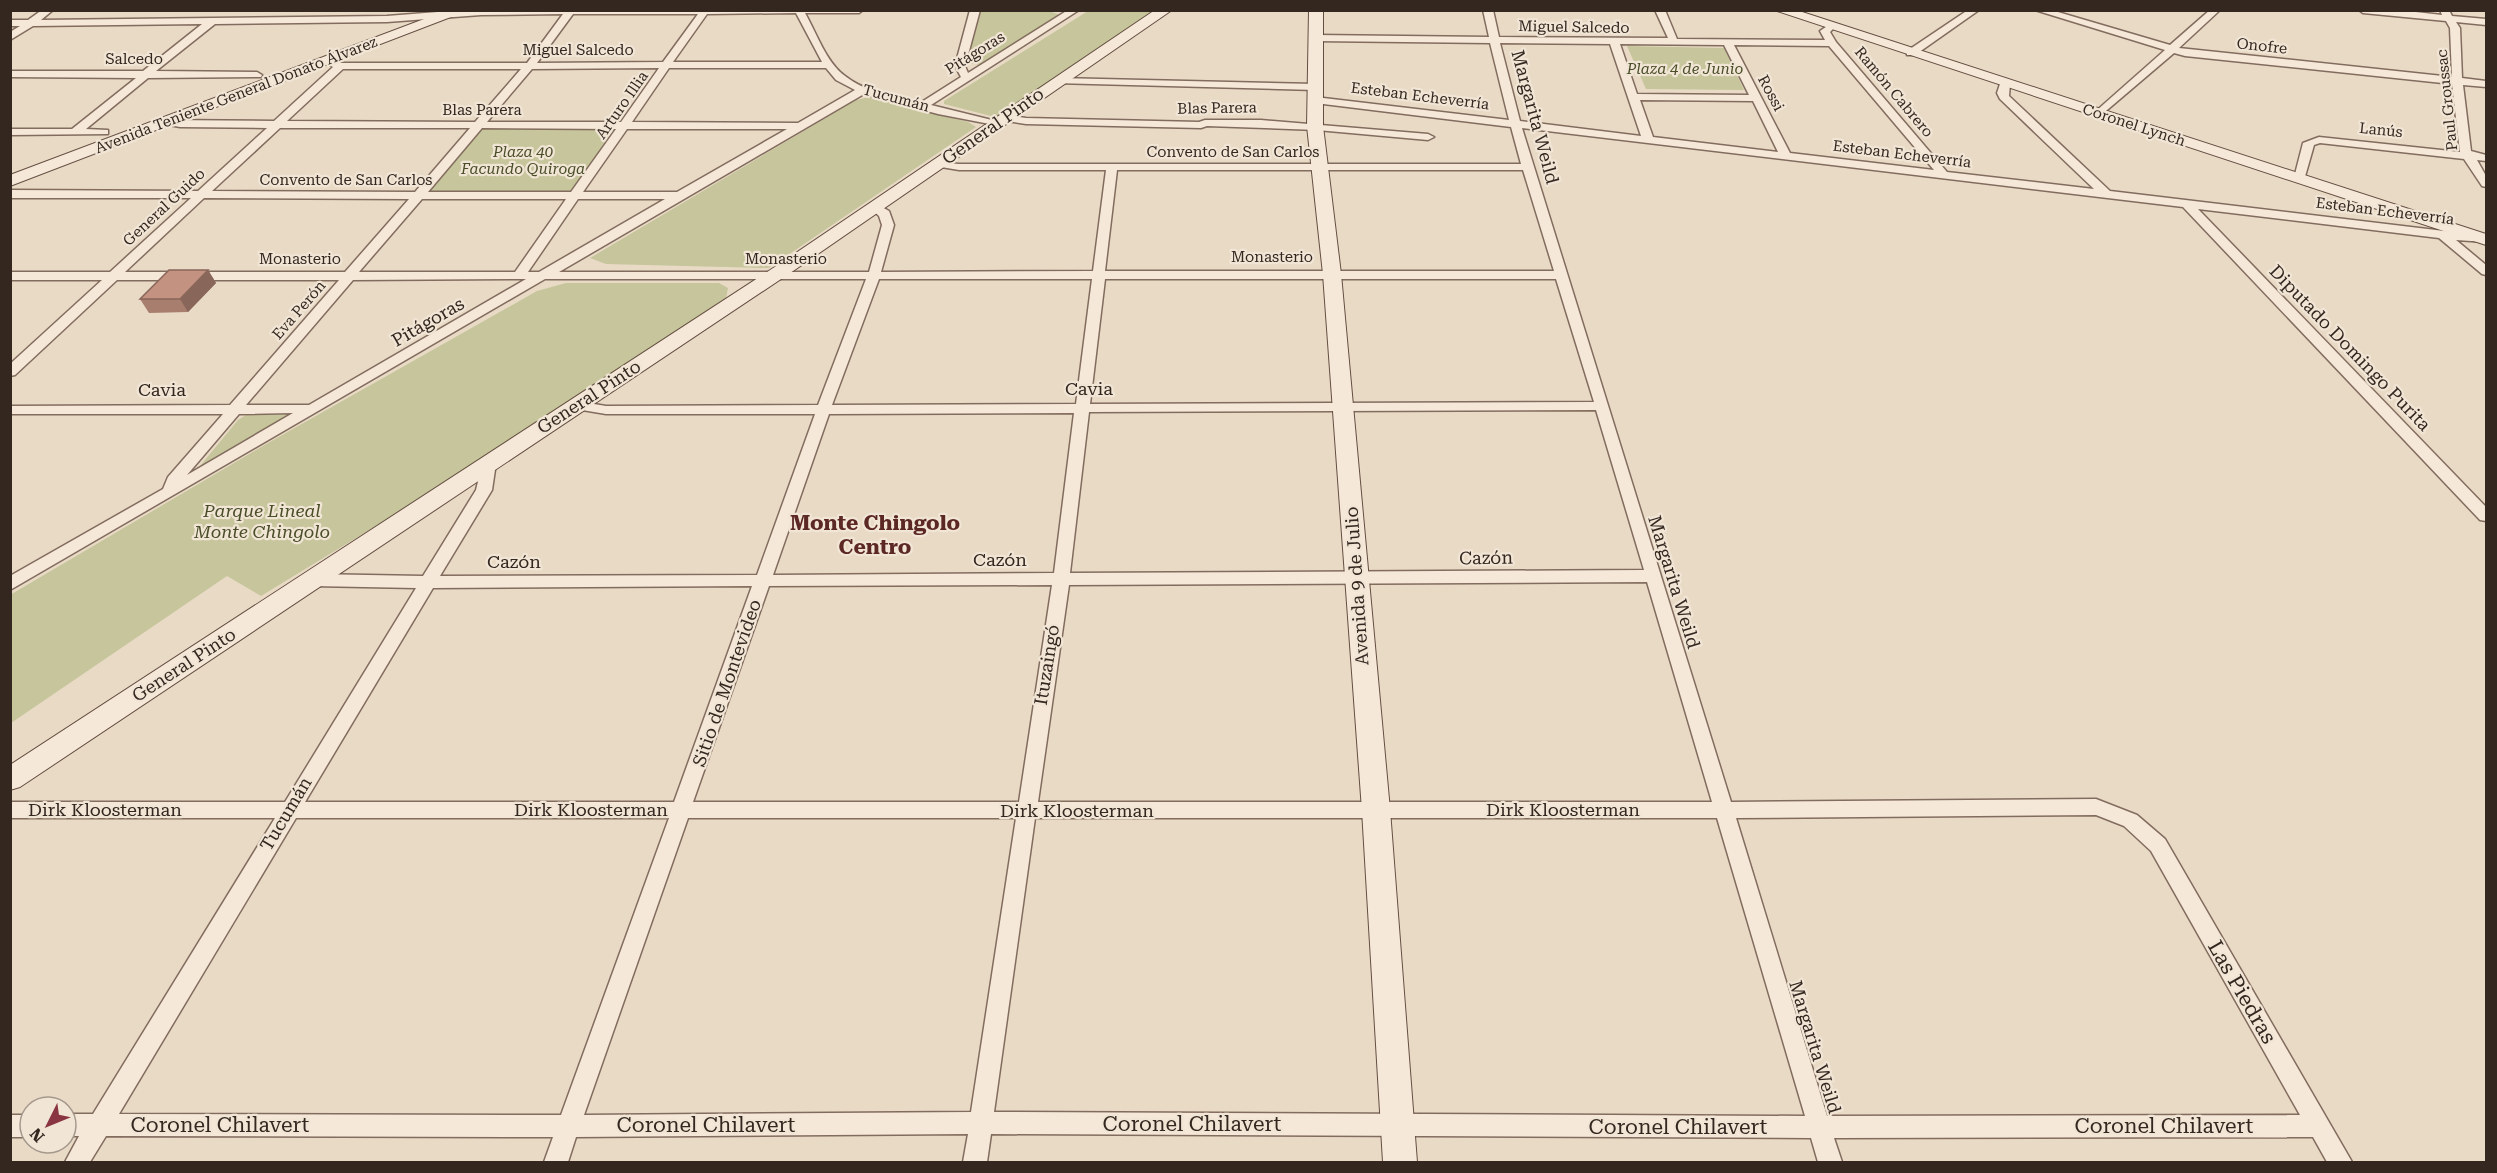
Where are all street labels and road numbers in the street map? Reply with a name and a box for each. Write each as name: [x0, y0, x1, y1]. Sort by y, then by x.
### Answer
street label: Miguel Salcedo: [1518, 17, 1630, 37]
street label: Pitágoras: [942, 28, 1008, 78]
street label: Avenida Teniente General Donato Álvarez: [92, 33, 380, 157]
street label: Onofre: [2236, 34, 2288, 58]
street label: Miguel Salcedo: [522, 41, 634, 59]
street label: Ramón Cabrero: [1851, 43, 1937, 141]
street label: Margarita Weild: [1507, 48, 1564, 187]
street label: Paul Groussac: [2433, 48, 2461, 152]
street label: Salcedo: [105, 50, 163, 68]
street label: Arturo Illia: [592, 68, 652, 142]
street label: Rossi: [1754, 72, 1788, 114]
street label: Esteban Echeverría: [1350, 79, 1490, 113]
street label: Tucumán: [861, 80, 932, 116]
street label: General Pinto: [938, 83, 1048, 168]
street label: Blas Parera: [1177, 98, 1257, 118]
street label: Coronel Lynch: [2080, 100, 2188, 150]
street label: Blas Parera: [442, 101, 522, 119]
street label: Lanús: [2358, 119, 2404, 141]
street label: Esteban Echeverría: [1832, 137, 1972, 171]
street label: Convento de San Carlos: [1147, 143, 1320, 161]
street label: General Guido: [119, 164, 209, 250]
street label: Convento de San Carlos: [260, 171, 433, 189]
street label: Esteban Echeverría: [2315, 194, 2455, 228]
street label: Monasterio: [1231, 248, 1313, 266]
street label: Monasterio: [259, 250, 341, 268]
street label: Monasterio: [745, 250, 827, 268]
street label: Diputado Domingo Purita: [2265, 260, 2435, 435]
street label: Eva Perón: [269, 277, 330, 343]
street label: Pitágoras: [388, 292, 468, 351]
street label: General Pinto: [533, 355, 645, 438]
street label: Cavia: [1065, 378, 1113, 399]
street label: Cavia: [138, 379, 186, 400]
street label: Avenida 9 de Julio: [1340, 506, 1373, 666]
street label: Margarita Weild: [1644, 513, 1705, 651]
street label: Cazón: [1459, 547, 1513, 568]
street label: Cazón: [973, 549, 1027, 570]
street label: Cazón: [487, 551, 541, 572]
street label: Sitio de Montevideo: [688, 596, 765, 769]
street label: General Pinto: [128, 623, 240, 706]
street label: Ituzaingó: [1030, 623, 1063, 707]
street label: Tucumán: [255, 773, 316, 854]
street label: Dirk Kloosterman: [28, 799, 182, 820]
street label: Dirk Kloosterman: [514, 799, 668, 820]
street label: Dirk Kloosterman: [1486, 799, 1640, 820]
street label: Dirk Kloosterman: [1000, 800, 1154, 821]
street label: Las Piedras: [2203, 936, 2281, 1048]
street label: Margarita Weild: [1785, 978, 1846, 1116]
street label: Coronel Chilavert: [1103, 1112, 1282, 1136]
street label: Coronel Chilavert: [131, 1113, 310, 1137]
street label: Coronel Chilavert: [617, 1113, 796, 1137]
street label: Coronel Chilavert: [2075, 1114, 2254, 1138]
street label: Coronel Chilavert: [1589, 1115, 1768, 1139]

